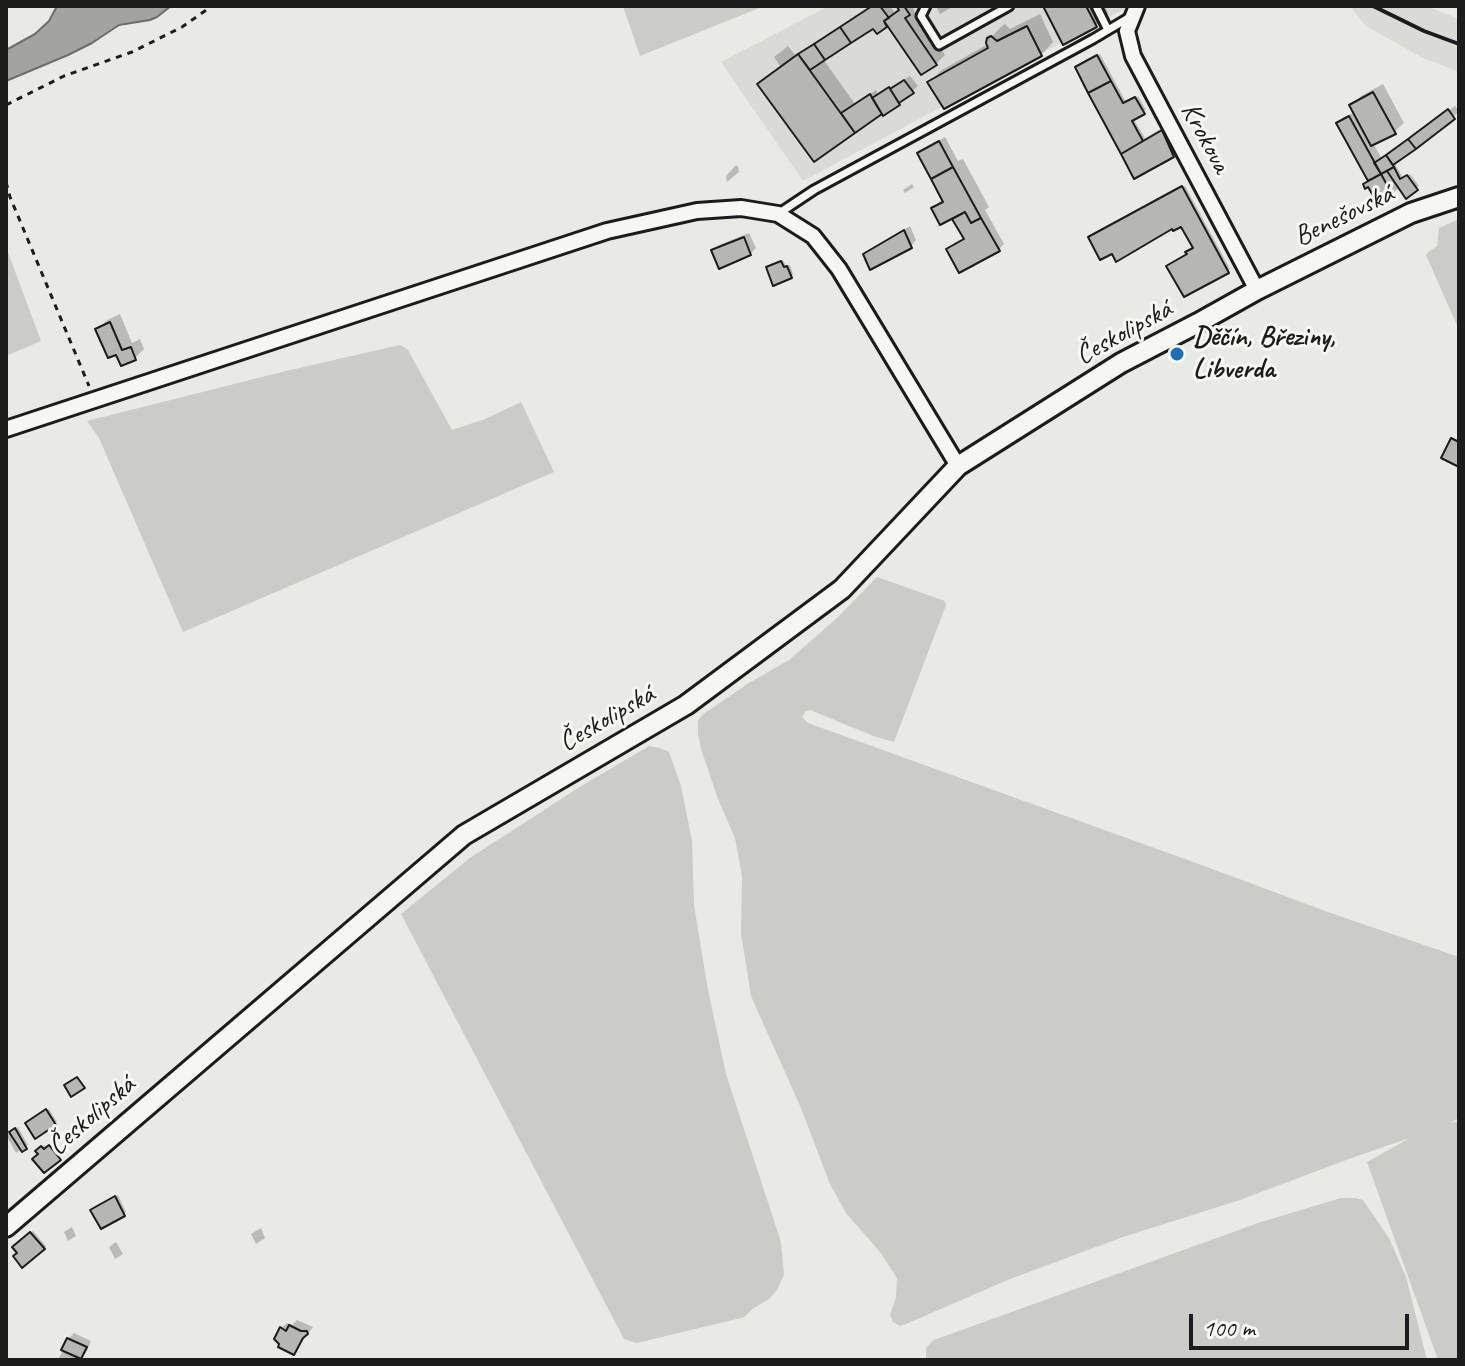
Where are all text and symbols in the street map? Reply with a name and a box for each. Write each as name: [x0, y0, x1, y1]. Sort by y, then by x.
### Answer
street label: Krokova: [1173, 97, 1237, 179]
street label: Benešovská: [1289, 178, 1399, 254]
street label: Českolipská: [1070, 293, 1178, 373]
place label: Děčín, Březiny, Libverda: [1193, 321, 1335, 387]
marker: Děčín, Březiny, Libverda: [1168, 345, 1186, 363]
street label: Českolipská: [553, 678, 661, 760]
street label: Českolipská: [41, 1069, 143, 1163]
scale bar: [1193, 1298, 1413, 1348]
text: 100 m: [1203, 1313, 1255, 1343]

